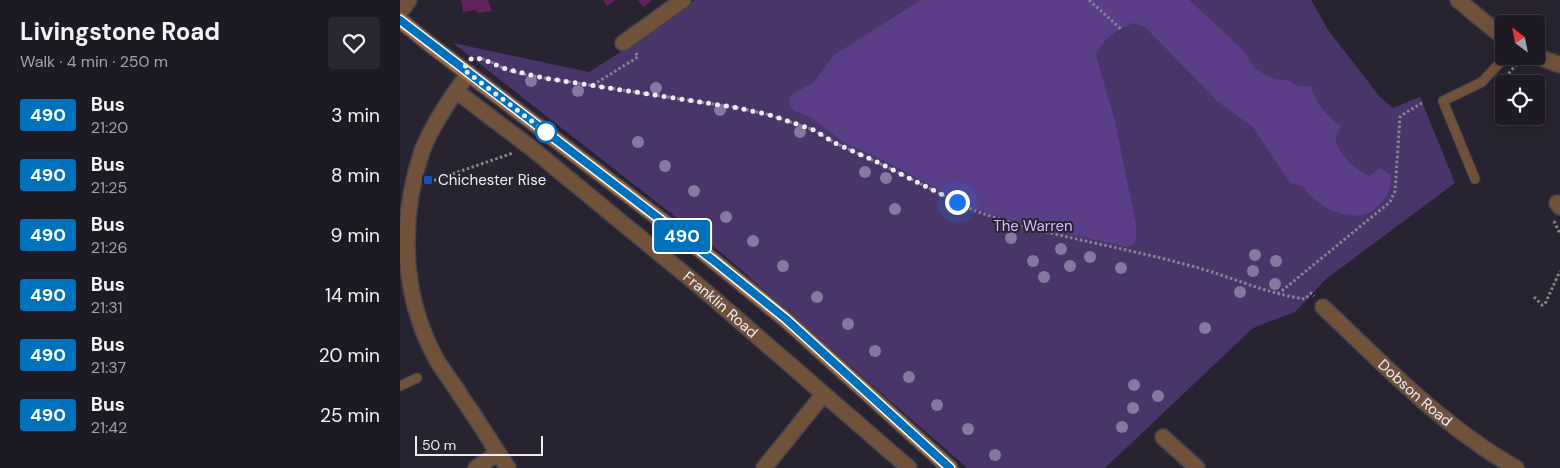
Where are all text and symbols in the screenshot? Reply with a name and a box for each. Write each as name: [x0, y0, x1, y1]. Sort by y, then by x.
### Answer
north arrow: [1495, 15, 1545, 65]
map controls: [1495, 15, 1545, 125]
text: Livingstone Road: [20, 16, 220, 47]
button: heart: [328, 17, 380, 69]
text: Walk · 4 min · 250 m: [20, 51, 168, 72]
button: locate: [1495, 75, 1545, 125]
text: Bus: [91, 92, 125, 117]
text: 490: [30, 103, 66, 127]
text: 3 min: [331, 103, 380, 128]
text: 21:20: [91, 117, 128, 138]
unlabelled marker: [535, 121, 557, 143]
text: Bus: [91, 152, 125, 177]
text: 490: [30, 163, 66, 187]
text: 8 min: [331, 163, 380, 188]
place label: Chichester Rise: [438, 170, 546, 190]
marker: Chichester Rise: [422, 174, 434, 186]
text: 21:25: [91, 177, 127, 198]
your location: [945, 190, 970, 215]
text: Bus: [91, 212, 125, 237]
park label: The Warren: [993, 216, 1073, 236]
line badge: 490: [653, 220, 711, 252]
text: 490: [30, 223, 66, 247]
text: 9 min: [331, 223, 380, 248]
text: 490: [664, 224, 700, 248]
text: 21:26: [91, 237, 128, 258]
street label: Franklin Road: [679, 267, 762, 342]
text: Bus: [91, 272, 125, 297]
text: 490: [30, 283, 66, 307]
text: 14 min: [325, 283, 380, 308]
text: 21:31: [91, 297, 122, 318]
text: Bus: [91, 332, 125, 357]
text: 490: [30, 343, 66, 367]
text: 20 min: [319, 343, 380, 368]
street label: Dobson Road: [1374, 355, 1456, 431]
text: 21:37: [91, 357, 126, 378]
text: Bus: [91, 392, 125, 417]
text: 490: [30, 403, 66, 427]
text: 25 min: [320, 403, 380, 428]
text: 21:42: [91, 417, 127, 438]
scale bar: [415, 433, 542, 456]
text: 50 m: [422, 436, 456, 454]

